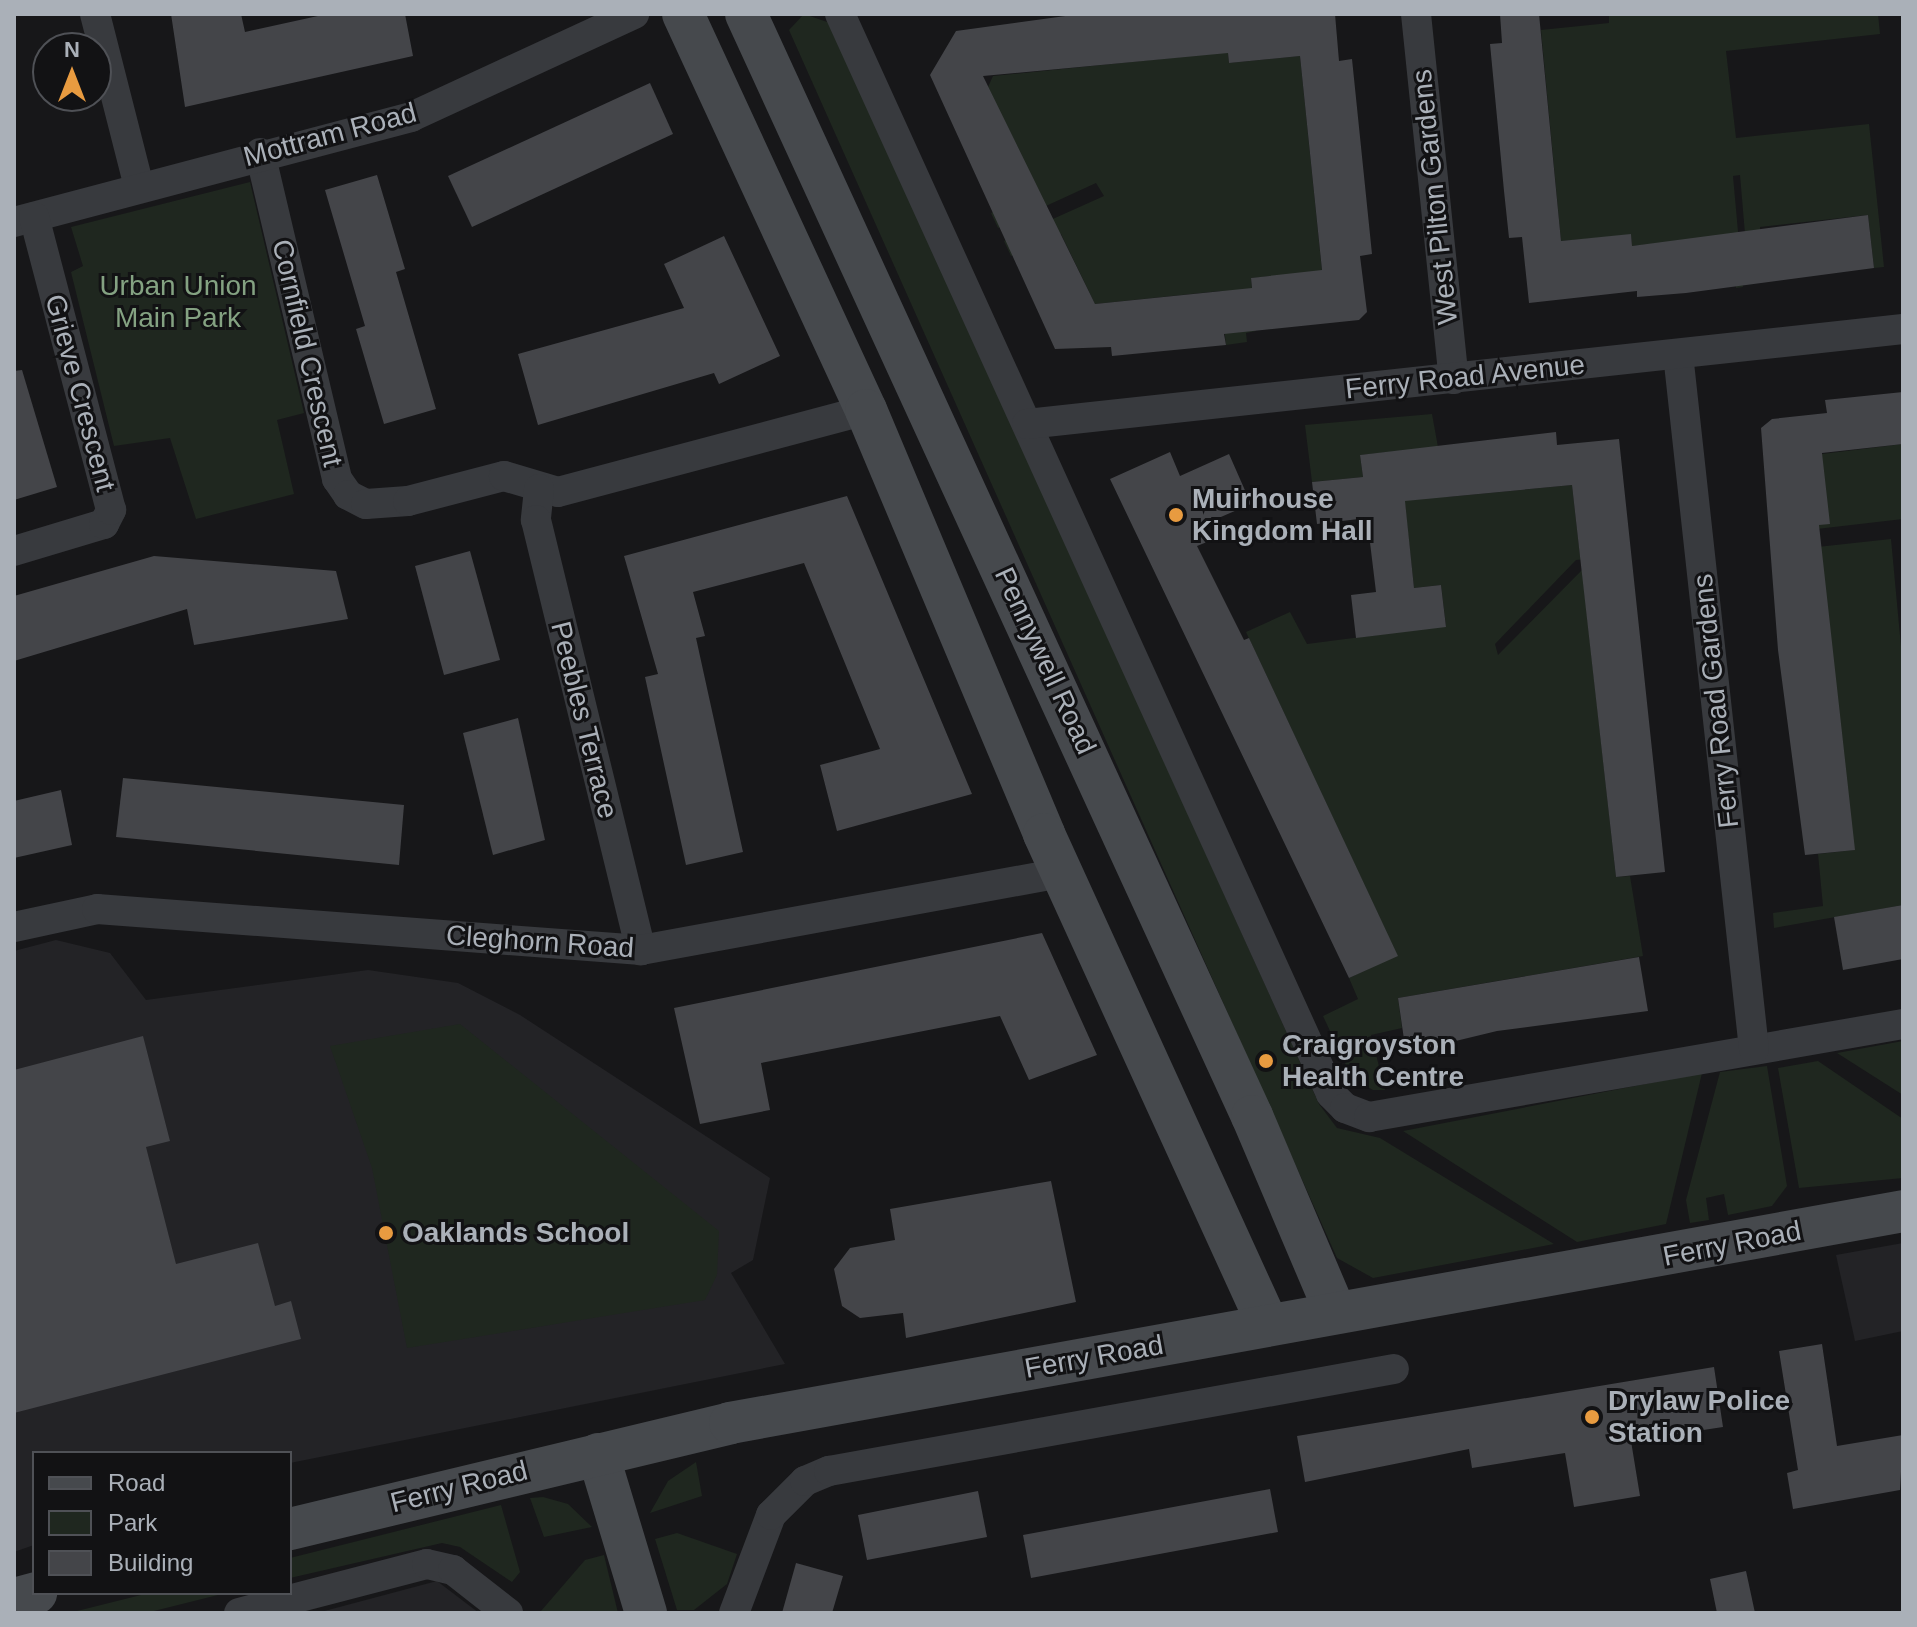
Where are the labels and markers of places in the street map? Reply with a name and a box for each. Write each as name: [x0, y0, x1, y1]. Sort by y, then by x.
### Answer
place label: Muirhouse Kingdom Hall: [1192, 482, 1372, 548]
marker: Muirhouse Kingdom Hall: [1167, 506, 1185, 524]
place label: Craigroyston Health Centre: [1282, 1028, 1464, 1094]
marker: Craigroyston Health Centre: [1257, 1052, 1275, 1070]
place label: Oaklands School: [402, 1216, 629, 1250]
marker: Oaklands School: [377, 1224, 395, 1242]
place label: Drylaw Police Station: [1608, 1384, 1790, 1450]
marker: Drylaw Police Station: [1583, 1408, 1601, 1426]

